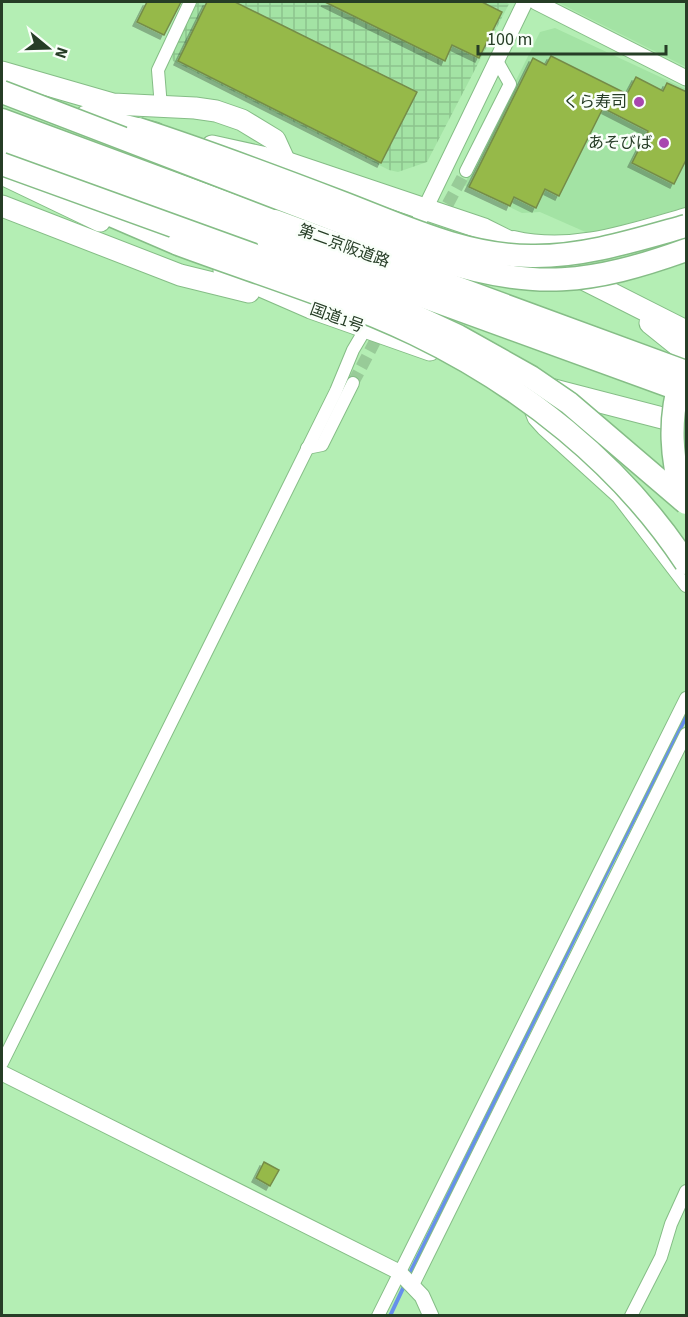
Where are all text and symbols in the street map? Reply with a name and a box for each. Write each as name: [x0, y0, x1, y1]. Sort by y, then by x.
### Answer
north arrow: [18, 18, 78, 78]
scale bar: [478, 18, 666, 56]
text: 100 m: [487, 27, 532, 52]
text: N: [49, 44, 73, 61]
place label: くら寿司: [563, 91, 627, 113]
marker: くら寿司: [632, 95, 646, 109]
place label: あそびば: [588, 132, 652, 154]
marker: あそびば: [657, 136, 671, 150]
street label: 第二京阪道路: [295, 219, 393, 273]
street label: 国道1号: [307, 298, 367, 338]

